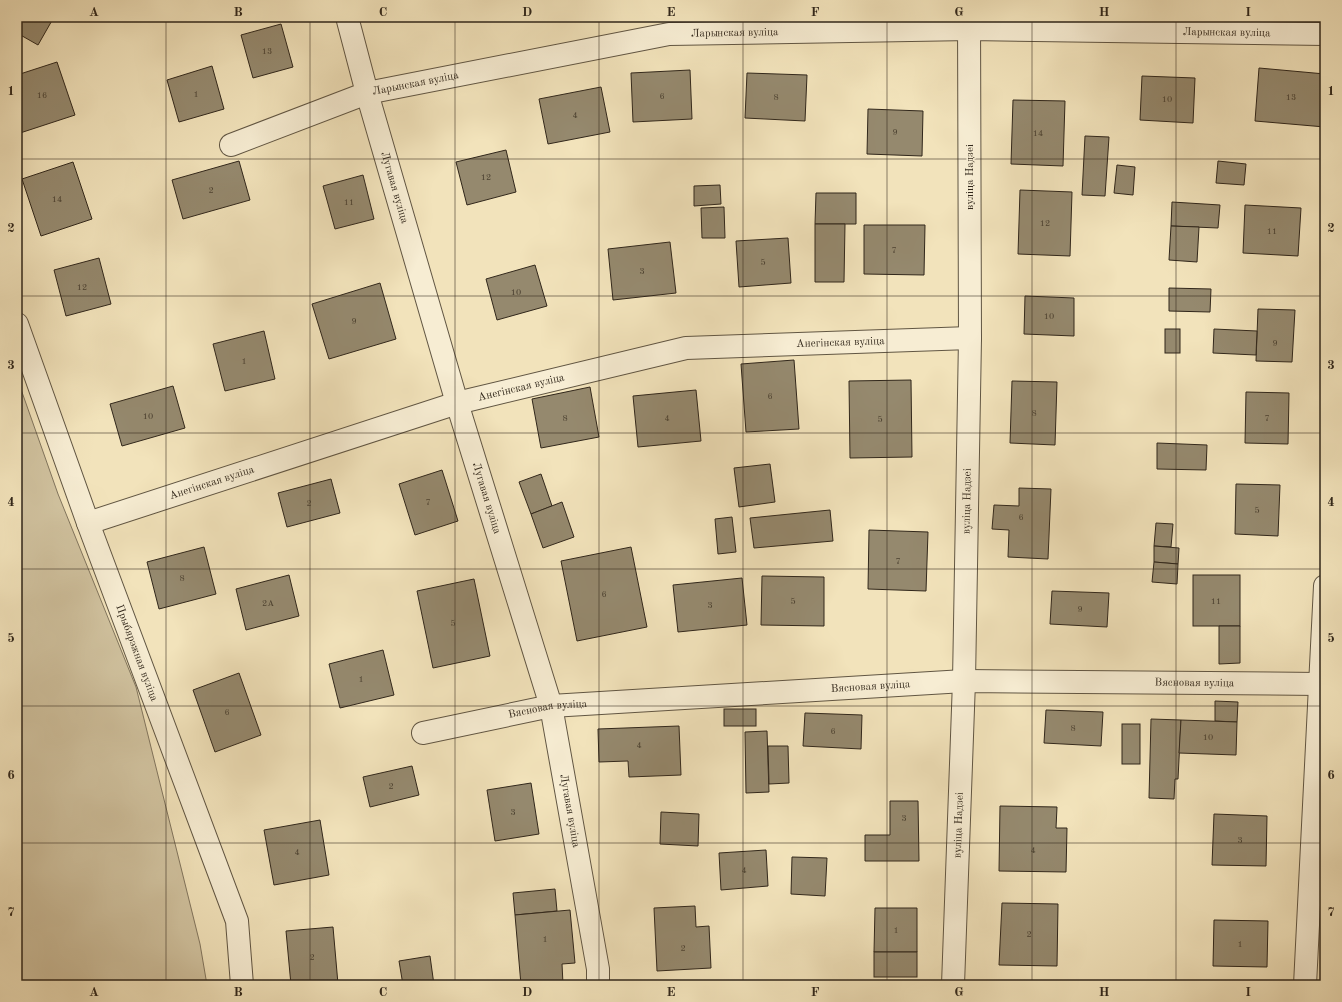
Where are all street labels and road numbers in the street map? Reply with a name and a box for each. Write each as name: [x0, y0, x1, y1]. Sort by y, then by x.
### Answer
street label: Ларынская вуліца: [1183, 26, 1271, 39]
street label: Ларынская вуліца: [691, 27, 779, 39]
street label: Ларынская вуліца: [371, 70, 460, 97]
street label: вуліца Надзеі: [965, 144, 976, 210]
street label: Лугавая вуліца: [379, 150, 410, 225]
street label: Анегінская вуліца: [796, 335, 885, 350]
street label: Анегінская вуліца: [477, 372, 566, 403]
street label: Лугавая вуліца: [470, 461, 503, 536]
street label: Анегінская вуліца: [168, 464, 256, 502]
street label: вуліца Надзеі: [961, 468, 973, 534]
street label: Прыбярэжная вуліца: [114, 603, 160, 703]
street label: Вясновая вуліца: [1155, 677, 1235, 689]
street label: Вясновая вуліца: [831, 679, 911, 695]
street label: Вясновая вуліца: [507, 698, 588, 720]
street label: Лугавая вуліца: [558, 773, 582, 849]
street label: вуліца Надзеі: [952, 792, 965, 858]

